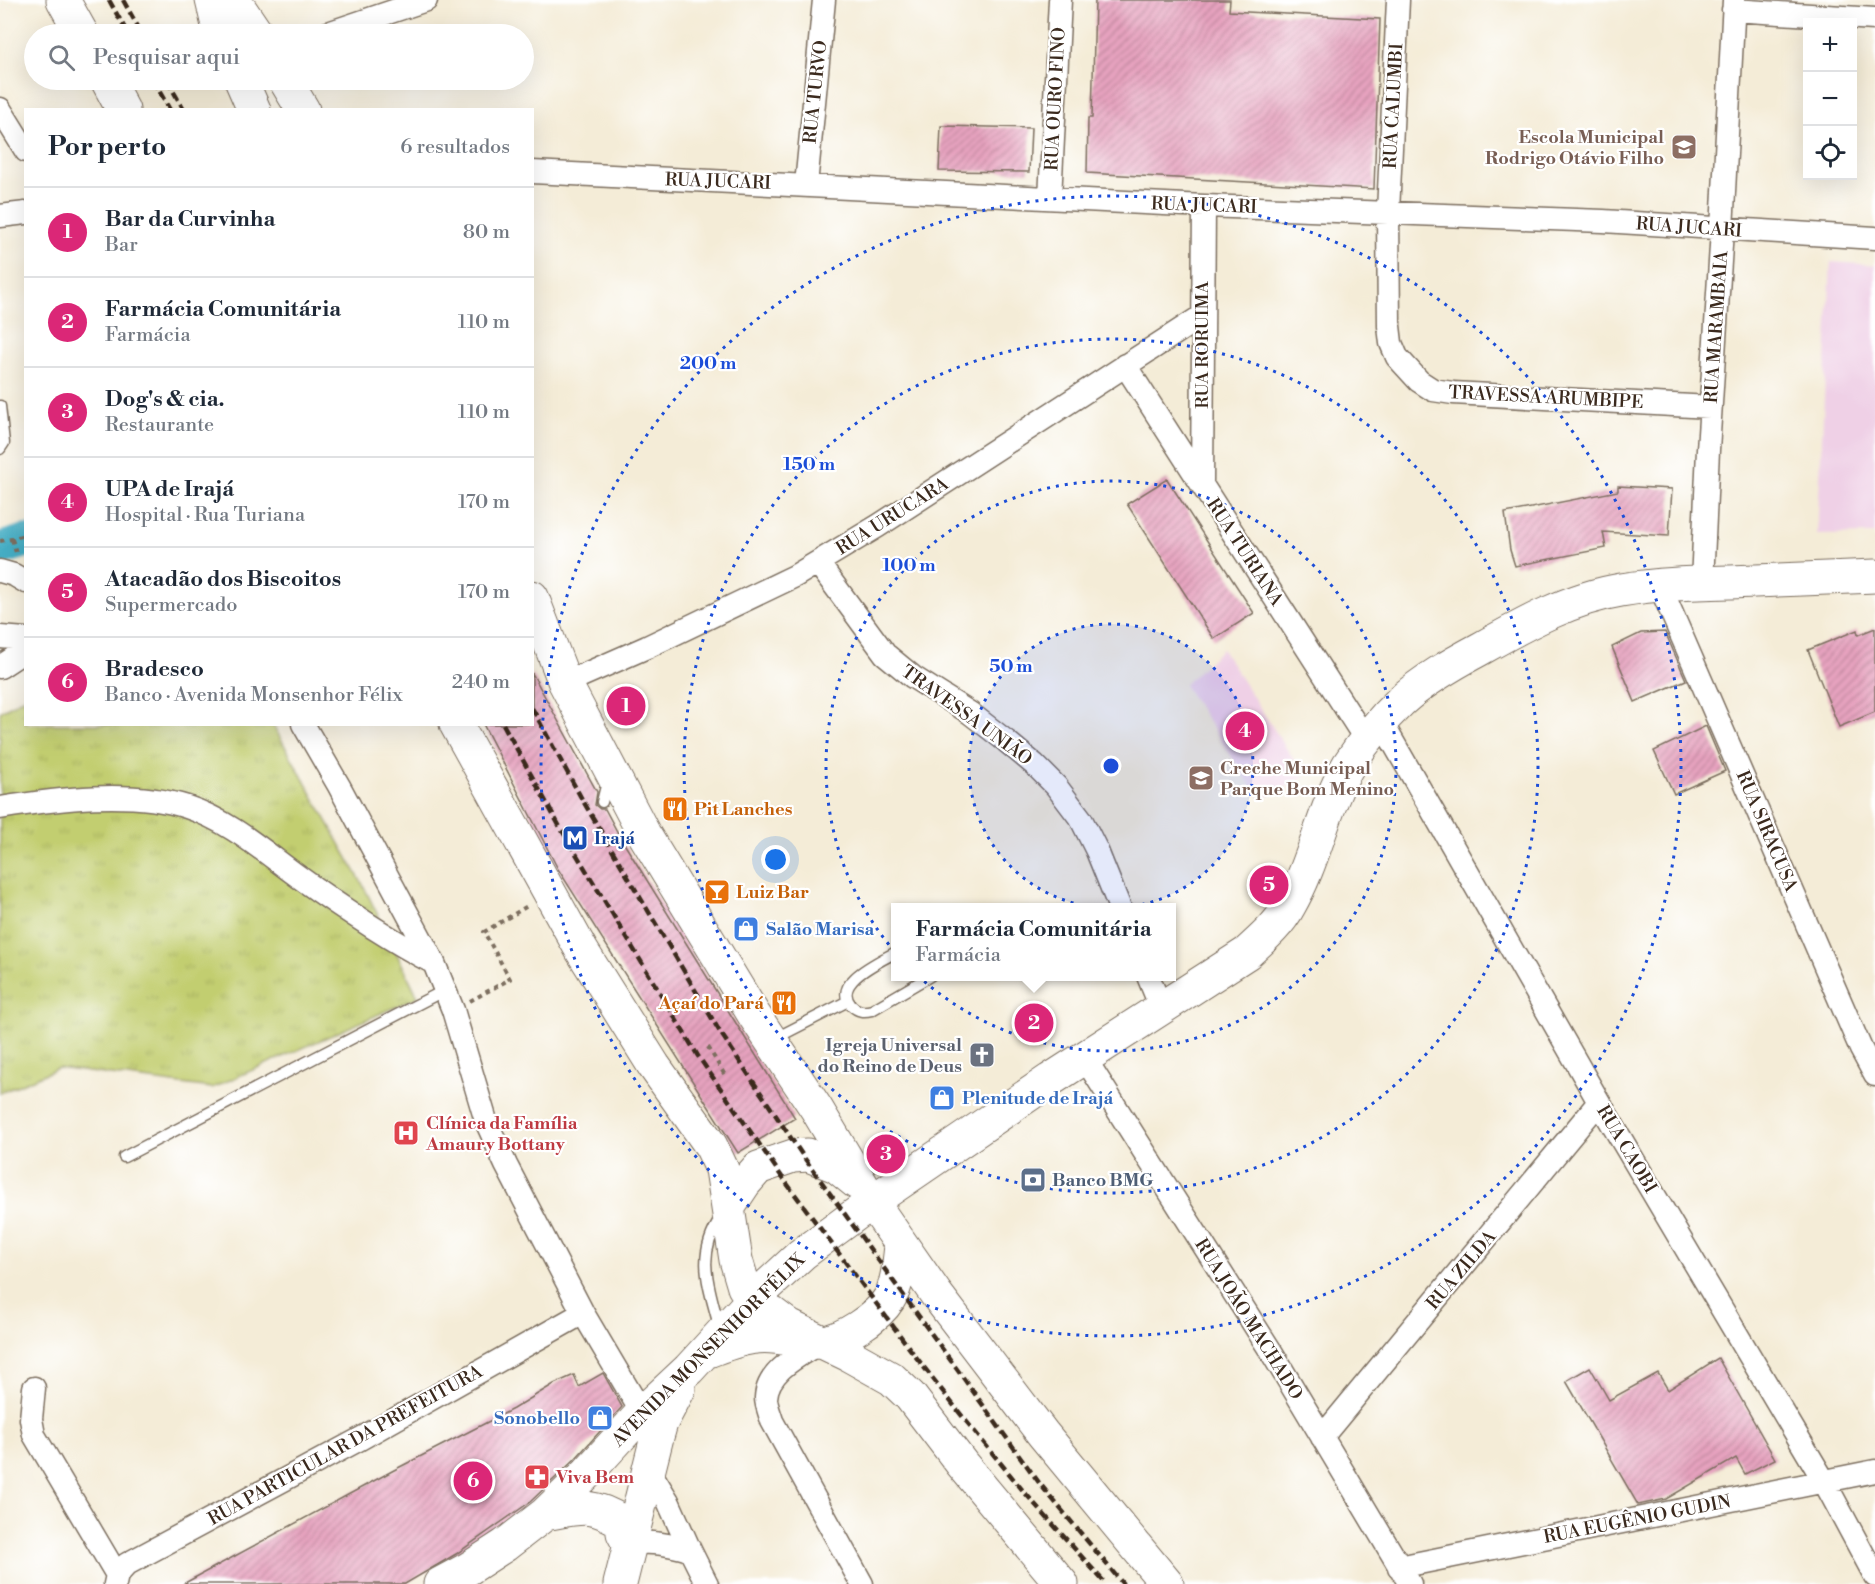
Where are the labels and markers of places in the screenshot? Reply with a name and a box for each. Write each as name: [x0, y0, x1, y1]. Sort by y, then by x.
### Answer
place label: Escola Municipal Rodrigo Otávio Filho: [1485, 126, 1664, 170]
school or university icon: Escola Municipal Rodrigo Otávio Filho: [1669, 132, 1699, 162]
pin: 1: [606, 684, 646, 728]
pin: 4: [1226, 708, 1264, 754]
centre of rings: [1101, 756, 1121, 776]
place label: Creche Municipal Parque Bom Menino: [1220, 757, 1394, 801]
school or university icon: Creche Municipal Parque Bom Menino: [1186, 763, 1216, 793]
restaurant icon: Pit Lanches: [660, 794, 690, 824]
place label: Pit Lanches: [694, 798, 793, 821]
metro station icon: Irajá: [560, 823, 590, 853]
place label: Irajá: [594, 827, 635, 850]
pin: 5: [1250, 862, 1288, 908]
bar icon: Luiz Bar: [702, 877, 732, 907]
place label: Luiz Bar: [736, 881, 809, 904]
shop icon: Salão Marisa: [731, 914, 761, 944]
place label: Salão Marisa: [766, 918, 874, 941]
restaurant icon: Açaí do Pará: [769, 988, 799, 1018]
place label: Açaí do Pará: [658, 992, 764, 1015]
pin: 2: [1014, 1000, 1054, 1046]
place label: Igreja Universal do Reino de Deus: [817, 1034, 962, 1078]
church icon: Igreja Universal do Reino de Deus: [967, 1040, 997, 1070]
shop icon: Plenitude de Irajá: [927, 1083, 957, 1113]
place label: Plenitude de Irajá: [962, 1087, 1114, 1110]
place label: Clínica da Família Amaury Bottany: [425, 1112, 578, 1156]
hospital icon: Clínica da Família Amaury Bottany: [391, 1118, 421, 1148]
pin: 3: [866, 1132, 906, 1176]
bank icon: Banco BMG: [1018, 1165, 1048, 1195]
place label: Banco BMG: [1052, 1169, 1154, 1192]
shop icon: Sonobello: [585, 1403, 615, 1433]
place label: Sonobello: [494, 1407, 580, 1430]
pin: 6: [454, 1458, 492, 1504]
pharmacy icon: Viva Bem: [522, 1462, 552, 1492]
place label: Viva Bem: [555, 1466, 635, 1489]

